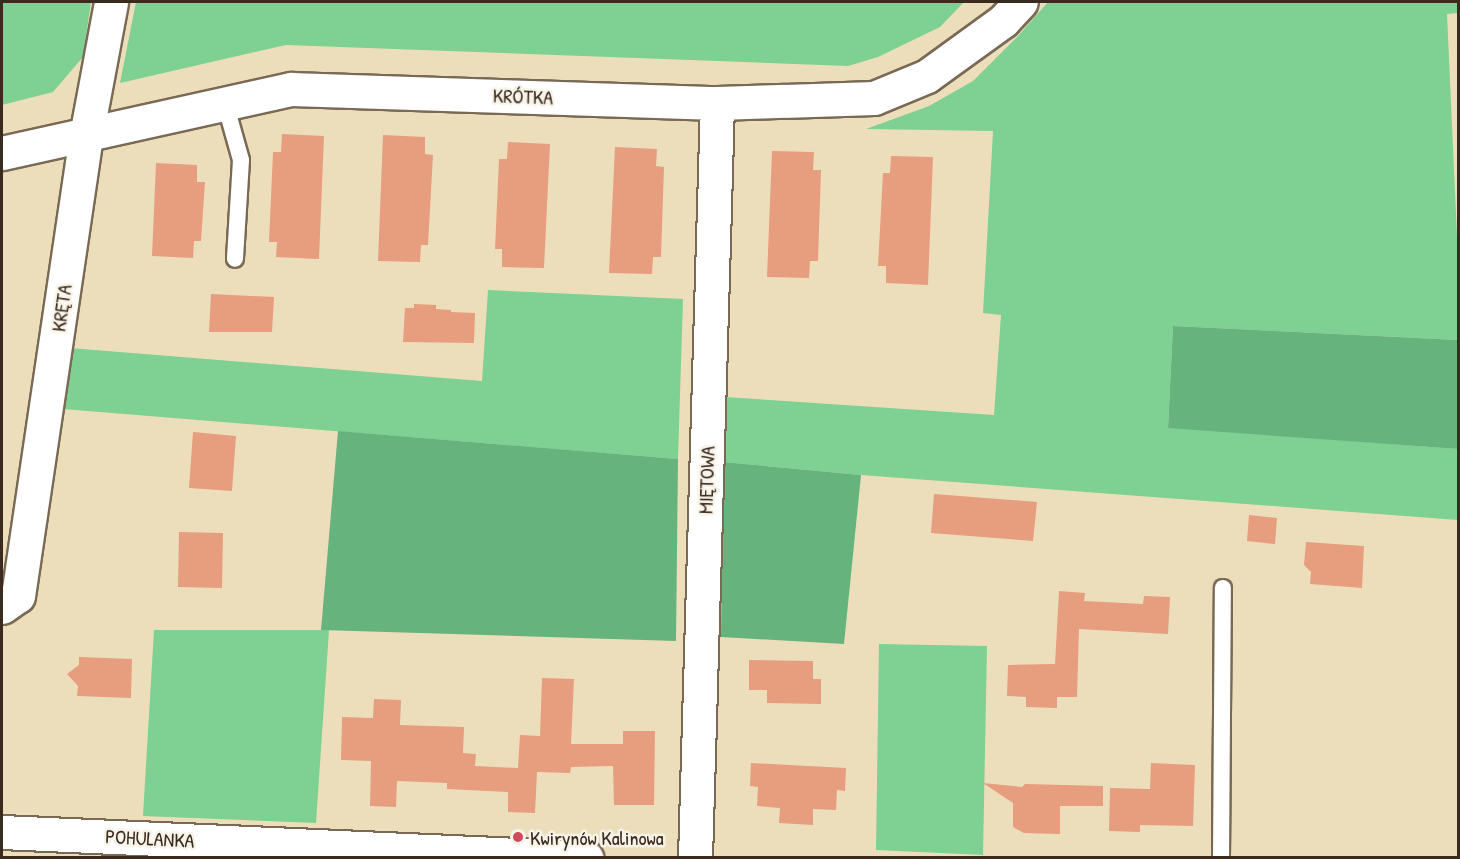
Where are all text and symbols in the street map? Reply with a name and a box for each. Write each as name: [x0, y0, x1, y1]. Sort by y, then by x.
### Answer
street label: KRÓTKA: [492, 83, 554, 109]
street label: KRĘTA: [46, 283, 76, 333]
street label: MIĘTOWA: [693, 446, 719, 514]
street label: POHULANKA: [105, 824, 195, 852]
place label: Kwirynów Kalinowa: [530, 825, 664, 849]
marker: Kwirynów Kalinowa: [511, 830, 525, 844]

